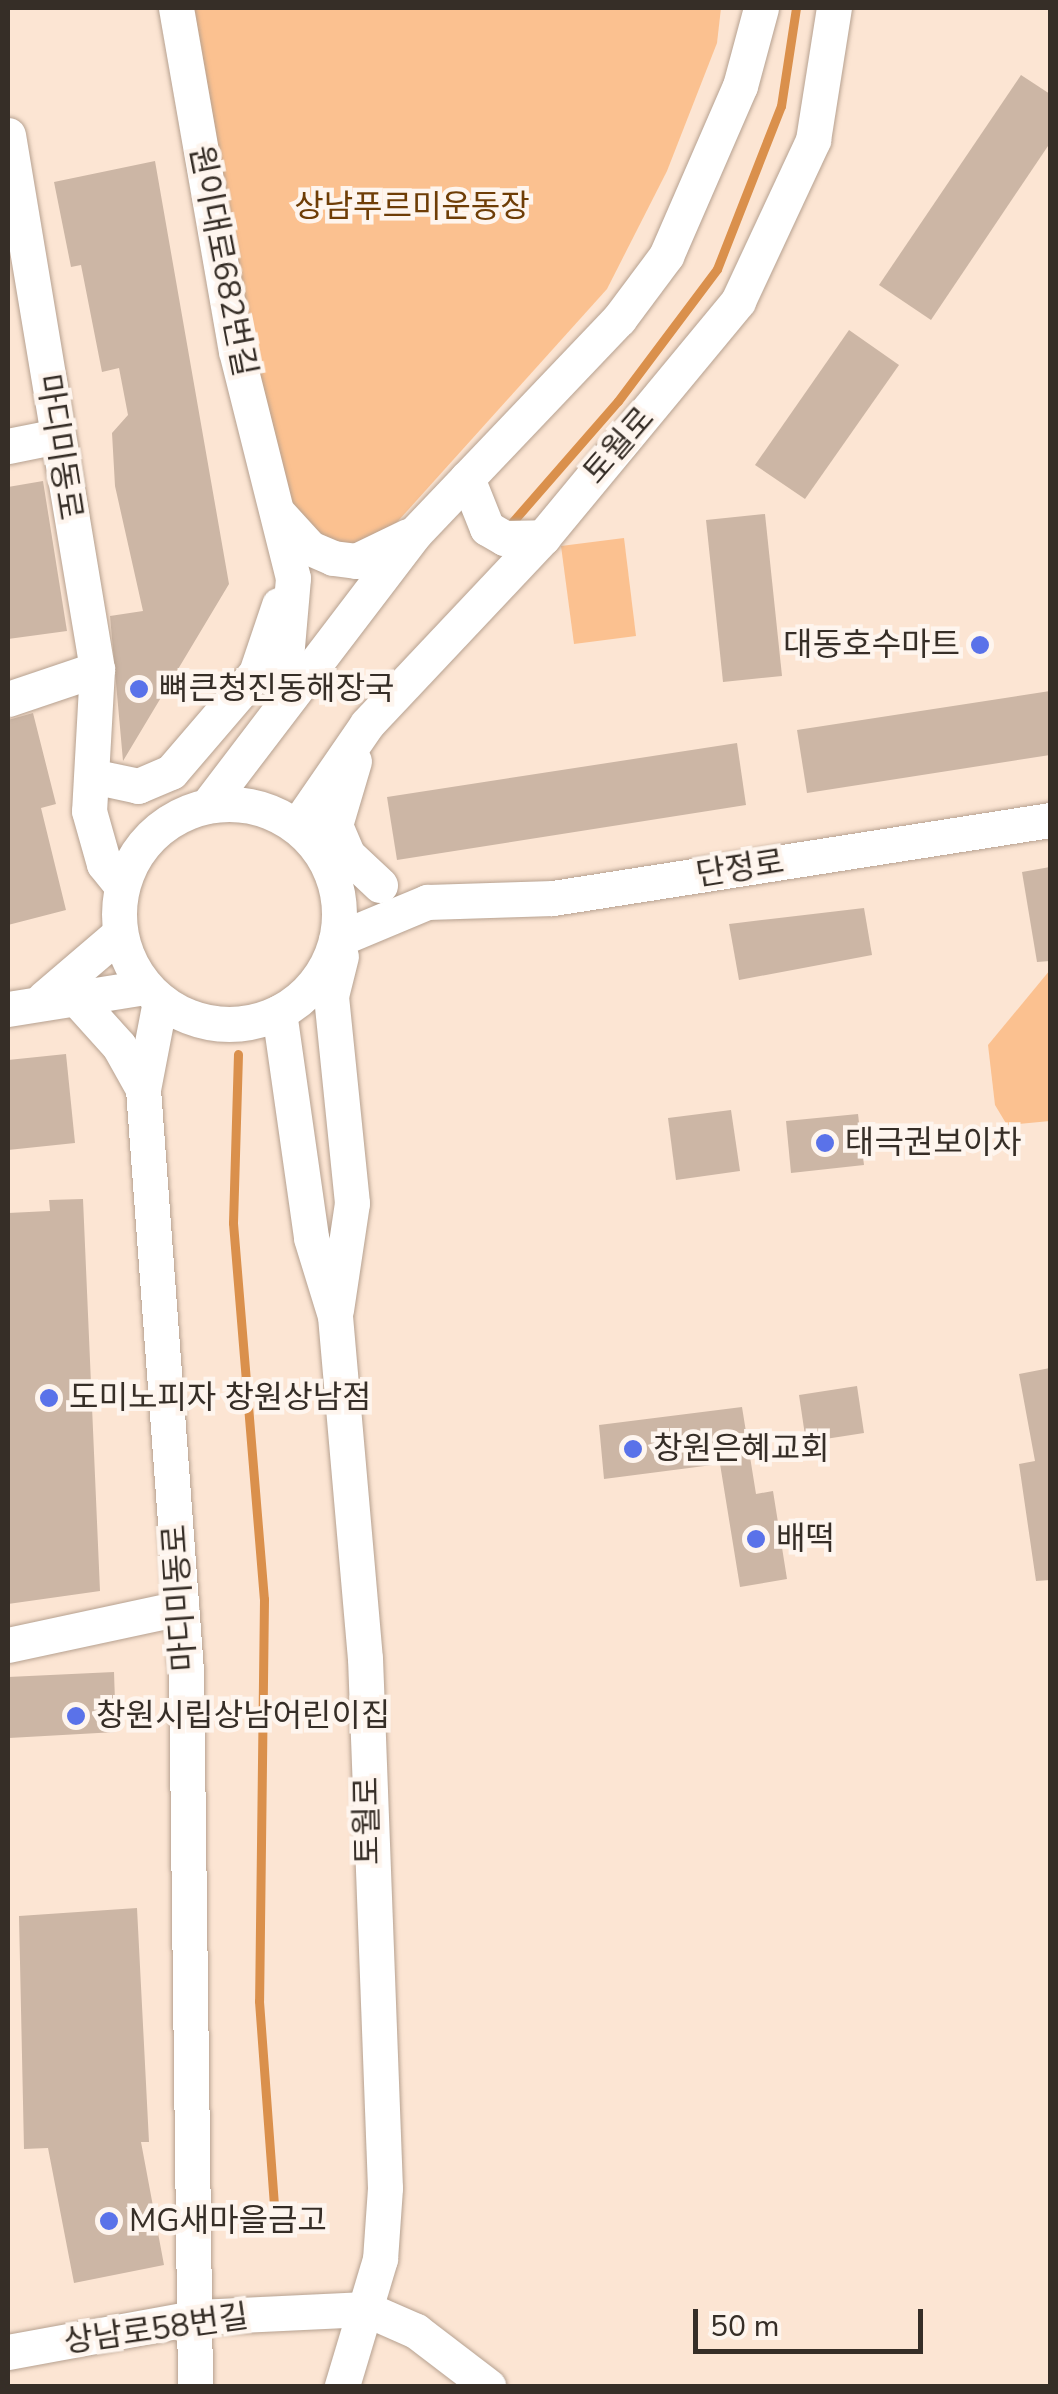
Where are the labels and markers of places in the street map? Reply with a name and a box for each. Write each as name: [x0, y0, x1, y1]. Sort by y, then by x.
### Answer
place label: 대동호수마트: [783, 626, 960, 664]
marker: 대동호수마트: [969, 634, 991, 656]
place label: 뼈큰청진동해장국: [159, 670, 395, 708]
marker: 뼈큰청진동해장국: [128, 678, 150, 700]
place label: 태극권보이차: [845, 1124, 1022, 1162]
marker: 태극권보이차: [814, 1132, 836, 1154]
place label: 도미노피자 창원상남점: [69, 1379, 372, 1417]
marker: 도미노피자 창원상남점: [38, 1387, 60, 1409]
place label: 창원은혜교회: [653, 1430, 830, 1468]
marker: 창원은혜교회: [622, 1438, 644, 1460]
place label: 배떡: [776, 1520, 835, 1558]
marker: 배떡: [745, 1528, 767, 1550]
place label: 창원시립상남어린이집: [96, 1697, 390, 1735]
marker: 창원시립상남어린이집: [65, 1705, 87, 1727]
place label: MG새마을금고: [129, 2202, 327, 2240]
marker: MG새마을금고: [98, 2210, 120, 2232]

